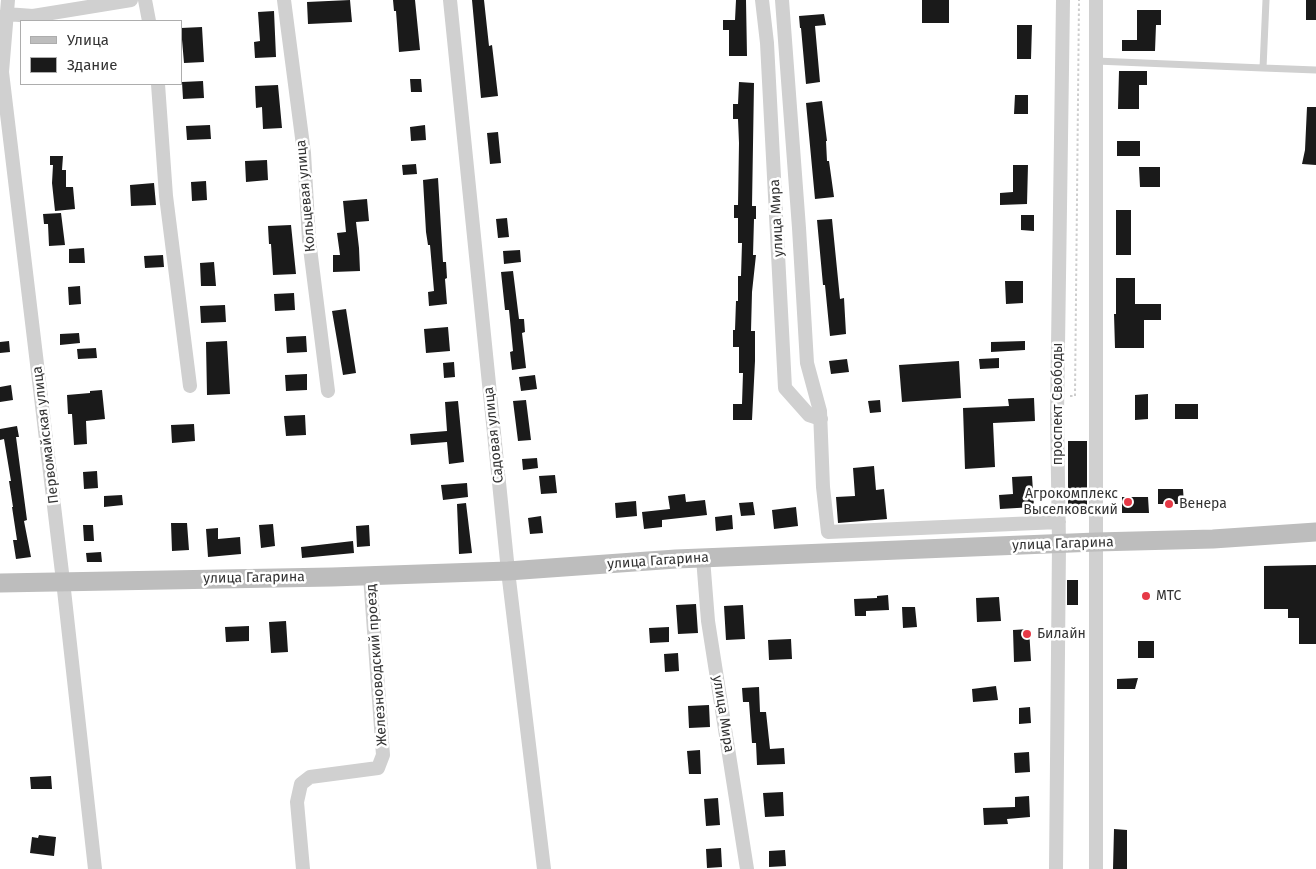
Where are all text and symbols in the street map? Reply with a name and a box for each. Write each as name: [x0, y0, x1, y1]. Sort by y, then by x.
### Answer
legend: [20, 20, 182, 85]
text: Улица: [67, 31, 109, 49]
text: Здание: [67, 56, 117, 74]
street label: Кольцевая улица: [293, 139, 319, 253]
street label: улица Мира: [767, 179, 787, 257]
street label: проспект Свободы: [1050, 343, 1066, 465]
street label: Первомайская улица: [29, 365, 63, 505]
street label: Садовая улица: [481, 386, 507, 484]
place label: Агрокомплекс Выселковский: [1023, 486, 1118, 518]
marker: Агрокомплекс Выселковский: [1122, 496, 1134, 508]
place label: Венера: [1179, 496, 1227, 512]
marker: Венера: [1163, 498, 1175, 510]
street label: улица Гагарина: [1012, 534, 1114, 554]
street label: улица Гагарина: [607, 549, 709, 573]
street label: улица Гагарина: [203, 569, 305, 587]
street label: Железноводский проезд: [363, 583, 391, 747]
place label: МТС: [1156, 588, 1181, 604]
marker: МТС: [1140, 590, 1152, 602]
place label: Билайн: [1037, 626, 1086, 642]
marker: Билайн: [1021, 628, 1033, 640]
street label: улица Мира: [709, 674, 737, 754]

